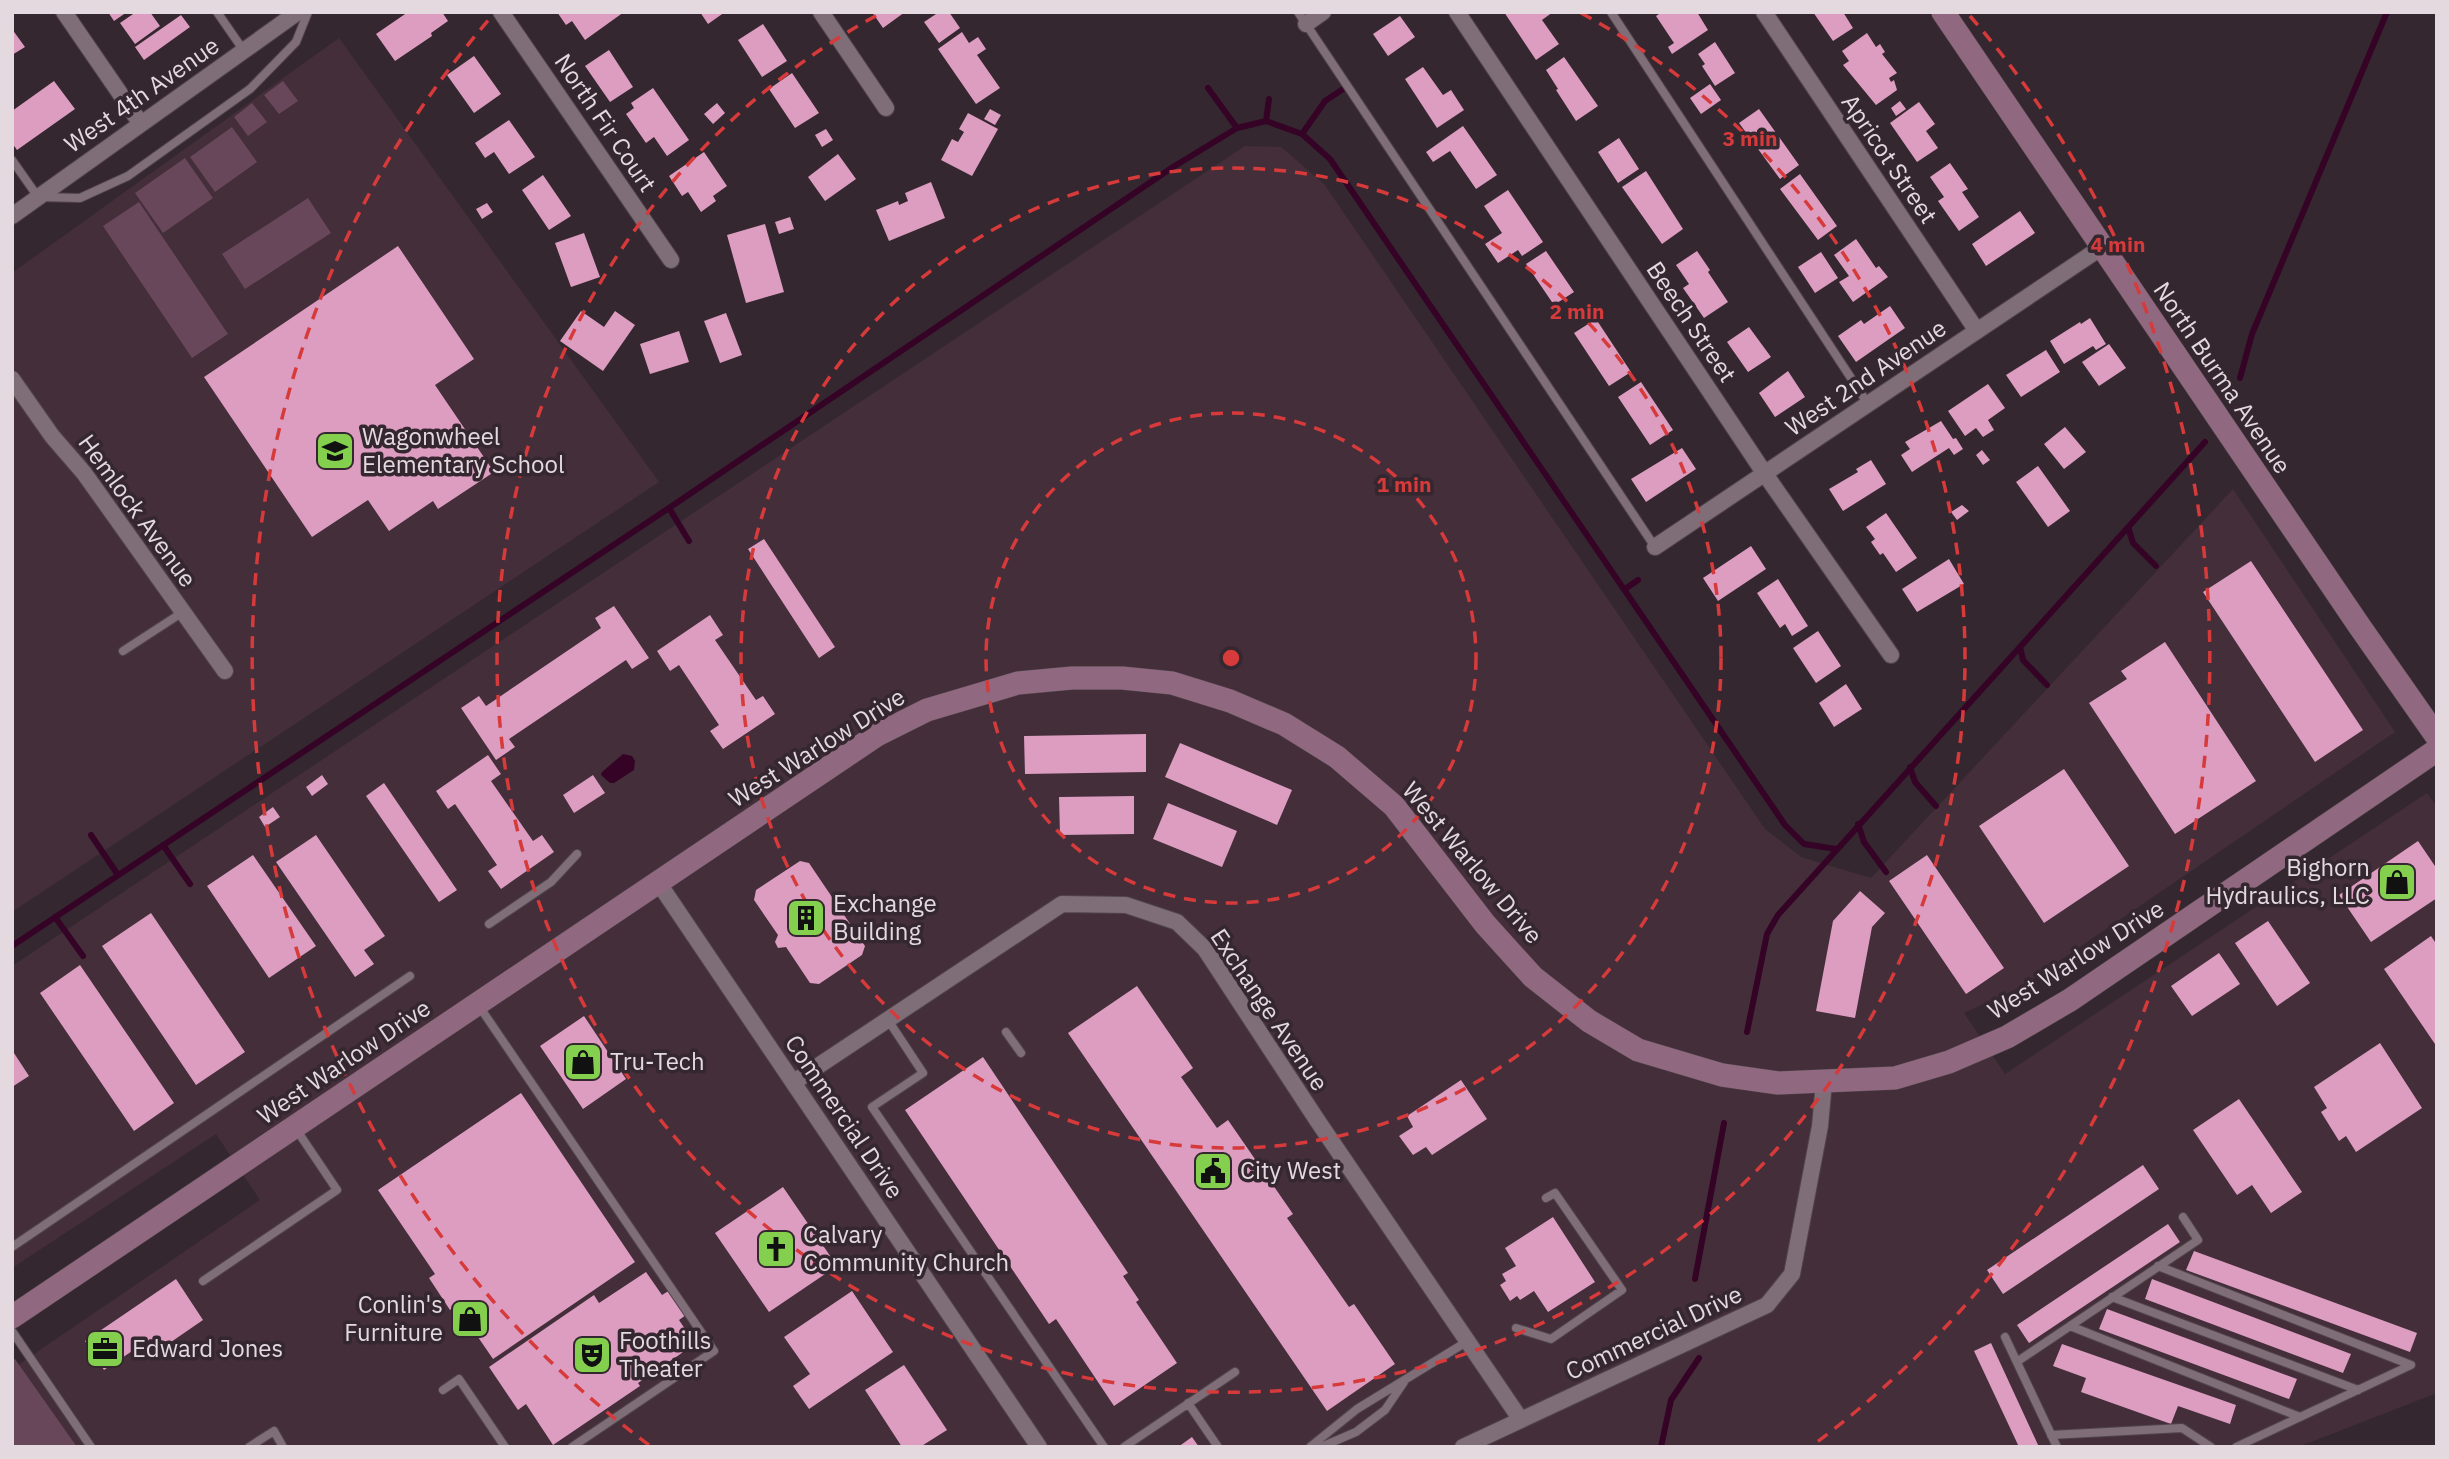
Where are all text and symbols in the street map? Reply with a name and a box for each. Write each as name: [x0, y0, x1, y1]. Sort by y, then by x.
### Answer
street label: West 4th Avenue: [58, 29, 225, 160]
street label: North Fir Court: [548, 47, 664, 198]
street label: Apricot Street: [1835, 88, 1945, 229]
text: 3 min: [1723, 124, 1777, 152]
text: 4 min: [2091, 230, 2145, 258]
street label: Beech Street: [1640, 255, 1744, 388]
street label: North Burma Avenue: [2147, 275, 2299, 480]
text: 2 min: [1550, 297, 1604, 325]
street label: West 2nd Avenue: [1779, 311, 1952, 443]
place label: Wagonwheel Elementary School: [362, 420, 564, 480]
street label: Hemlock Avenue: [71, 428, 204, 593]
school or university icon: Wagonwheel Elementary School: [314, 430, 356, 472]
text: 1 min: [1377, 470, 1431, 498]
centre of rings: [1219, 646, 1243, 670]
street label: West Warlow Drive: [722, 680, 911, 814]
street label: West Warlow Drive: [1396, 775, 1550, 950]
place label: Bighorn Hydraulics, LLC: [2206, 851, 2370, 911]
shop icon: Bighorn Hydraulics, LLC: [2376, 861, 2418, 903]
place label: Exchange Building: [833, 887, 937, 947]
street label: West Warlow Drive: [1981, 892, 2170, 1026]
building icon: Exchange Building: [785, 897, 827, 939]
street label: Exchange Avenue: [1204, 922, 1336, 1097]
street label: West Warlow Drive: [251, 991, 436, 1131]
street label: Commercial Drive: [778, 1028, 911, 1205]
shop icon: Tru-Tech: [562, 1041, 604, 1083]
place label: Tru-Tech: [610, 1045, 705, 1077]
public building icon: City West: [1192, 1150, 1234, 1192]
place label: City West: [1240, 1154, 1341, 1186]
place label: Calvary Community Church: [803, 1218, 1009, 1278]
church icon: Calvary Community Church: [755, 1228, 797, 1270]
street label: Commercial Drive: [1560, 1277, 1747, 1387]
place label: Conlin's Furniture: [344, 1288, 443, 1348]
shop icon: Conlin's Furniture: [449, 1298, 491, 1340]
place label: Foothills Theater: [619, 1324, 711, 1384]
office icon: Edward Jones: [84, 1328, 126, 1370]
place label: Edward Jones: [132, 1332, 283, 1364]
theatre icon: Foothills Theater: [571, 1334, 613, 1376]

